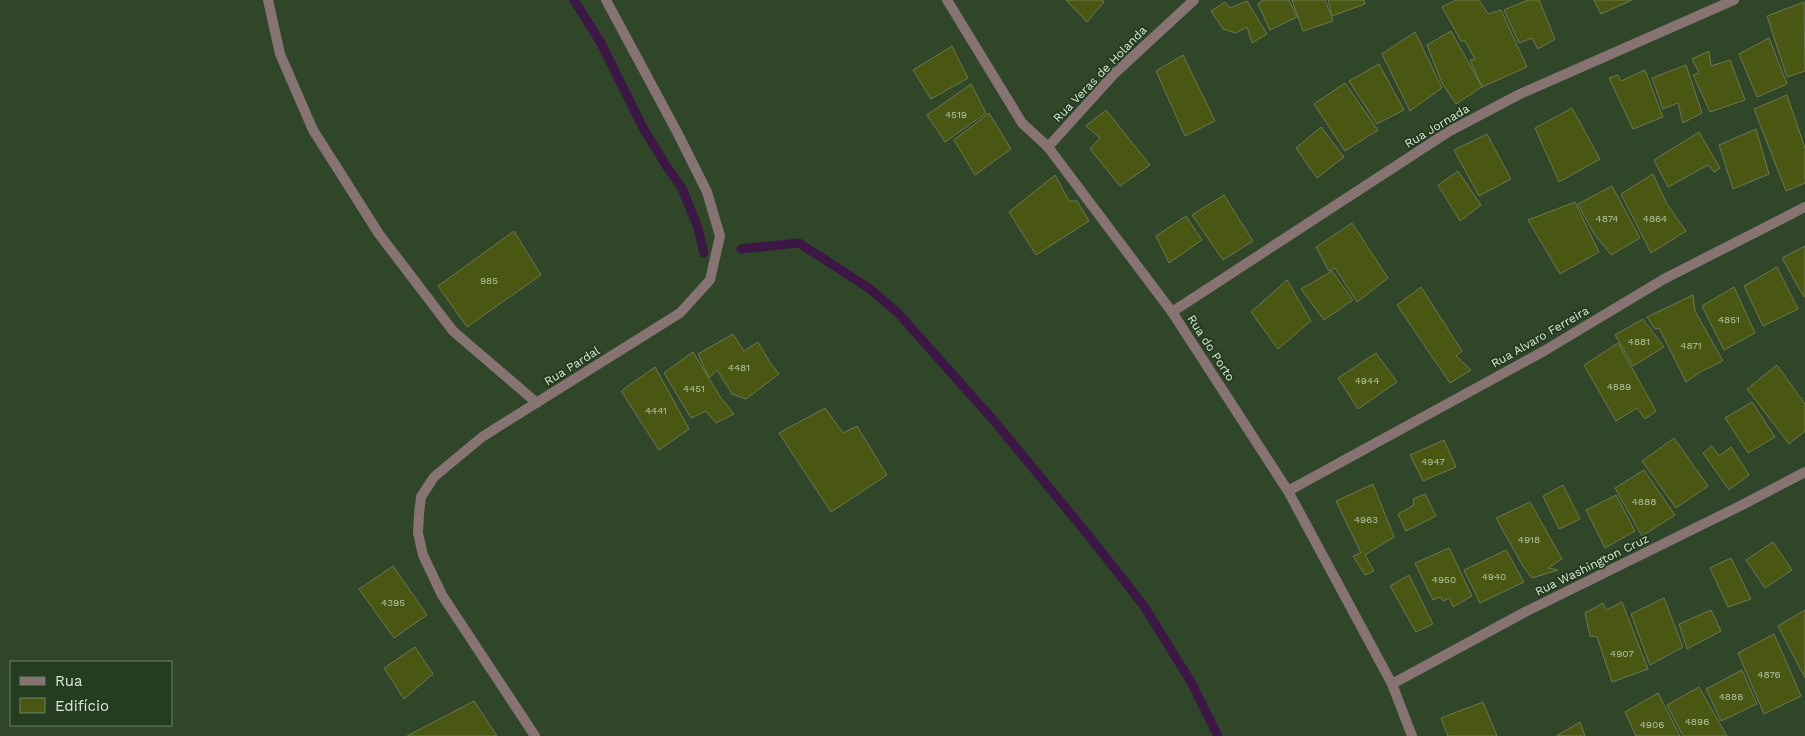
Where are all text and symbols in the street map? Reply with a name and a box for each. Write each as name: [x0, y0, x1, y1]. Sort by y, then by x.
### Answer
street label: Rua Veras de Holanda: [1050, 23, 1150, 125]
street label: Rua Jornada: [1402, 101, 1472, 151]
house number: 4519: [945, 109, 967, 120]
house number: 4874: [1596, 213, 1618, 224]
house number: 4864: [1643, 213, 1667, 224]
house number: 985: [480, 275, 498, 286]
street label: Rua Alvaro Ferreira: [1489, 303, 1591, 371]
street label: Rua do Porto: [1184, 312, 1238, 384]
house number: 4851: [1718, 314, 1740, 325]
house number: 4881: [1628, 336, 1650, 347]
house number: 4871: [1680, 340, 1702, 351]
street label: Rua Pardal: [542, 343, 603, 389]
house number: 4481: [728, 362, 750, 373]
house number: 4944: [1355, 375, 1379, 386]
house number: 4889: [1607, 381, 1631, 392]
house number: 4451: [683, 383, 705, 394]
house number: 4441: [645, 405, 667, 416]
house number: 4947: [1421, 456, 1445, 467]
house number: 4888: [1632, 496, 1656, 507]
house number: 4963: [1354, 514, 1378, 525]
street label: Rua Washington Cruz: [1533, 531, 1651, 599]
house number: 4918: [1518, 534, 1540, 545]
house number: 4940: [1482, 571, 1506, 582]
house number: 4950: [1432, 574, 1456, 585]
house number: 4395: [381, 597, 405, 608]
house number: 4907: [1610, 648, 1634, 659]
legend: [10, 661, 172, 726]
house number: 4876: [1757, 669, 1781, 680]
text: Rua: [55, 672, 83, 690]
house number: 4886: [1719, 691, 1743, 702]
text: Edifício: [55, 697, 109, 715]
house number: 4896: [1685, 716, 1709, 727]
house number: 4906: [1640, 719, 1664, 730]

